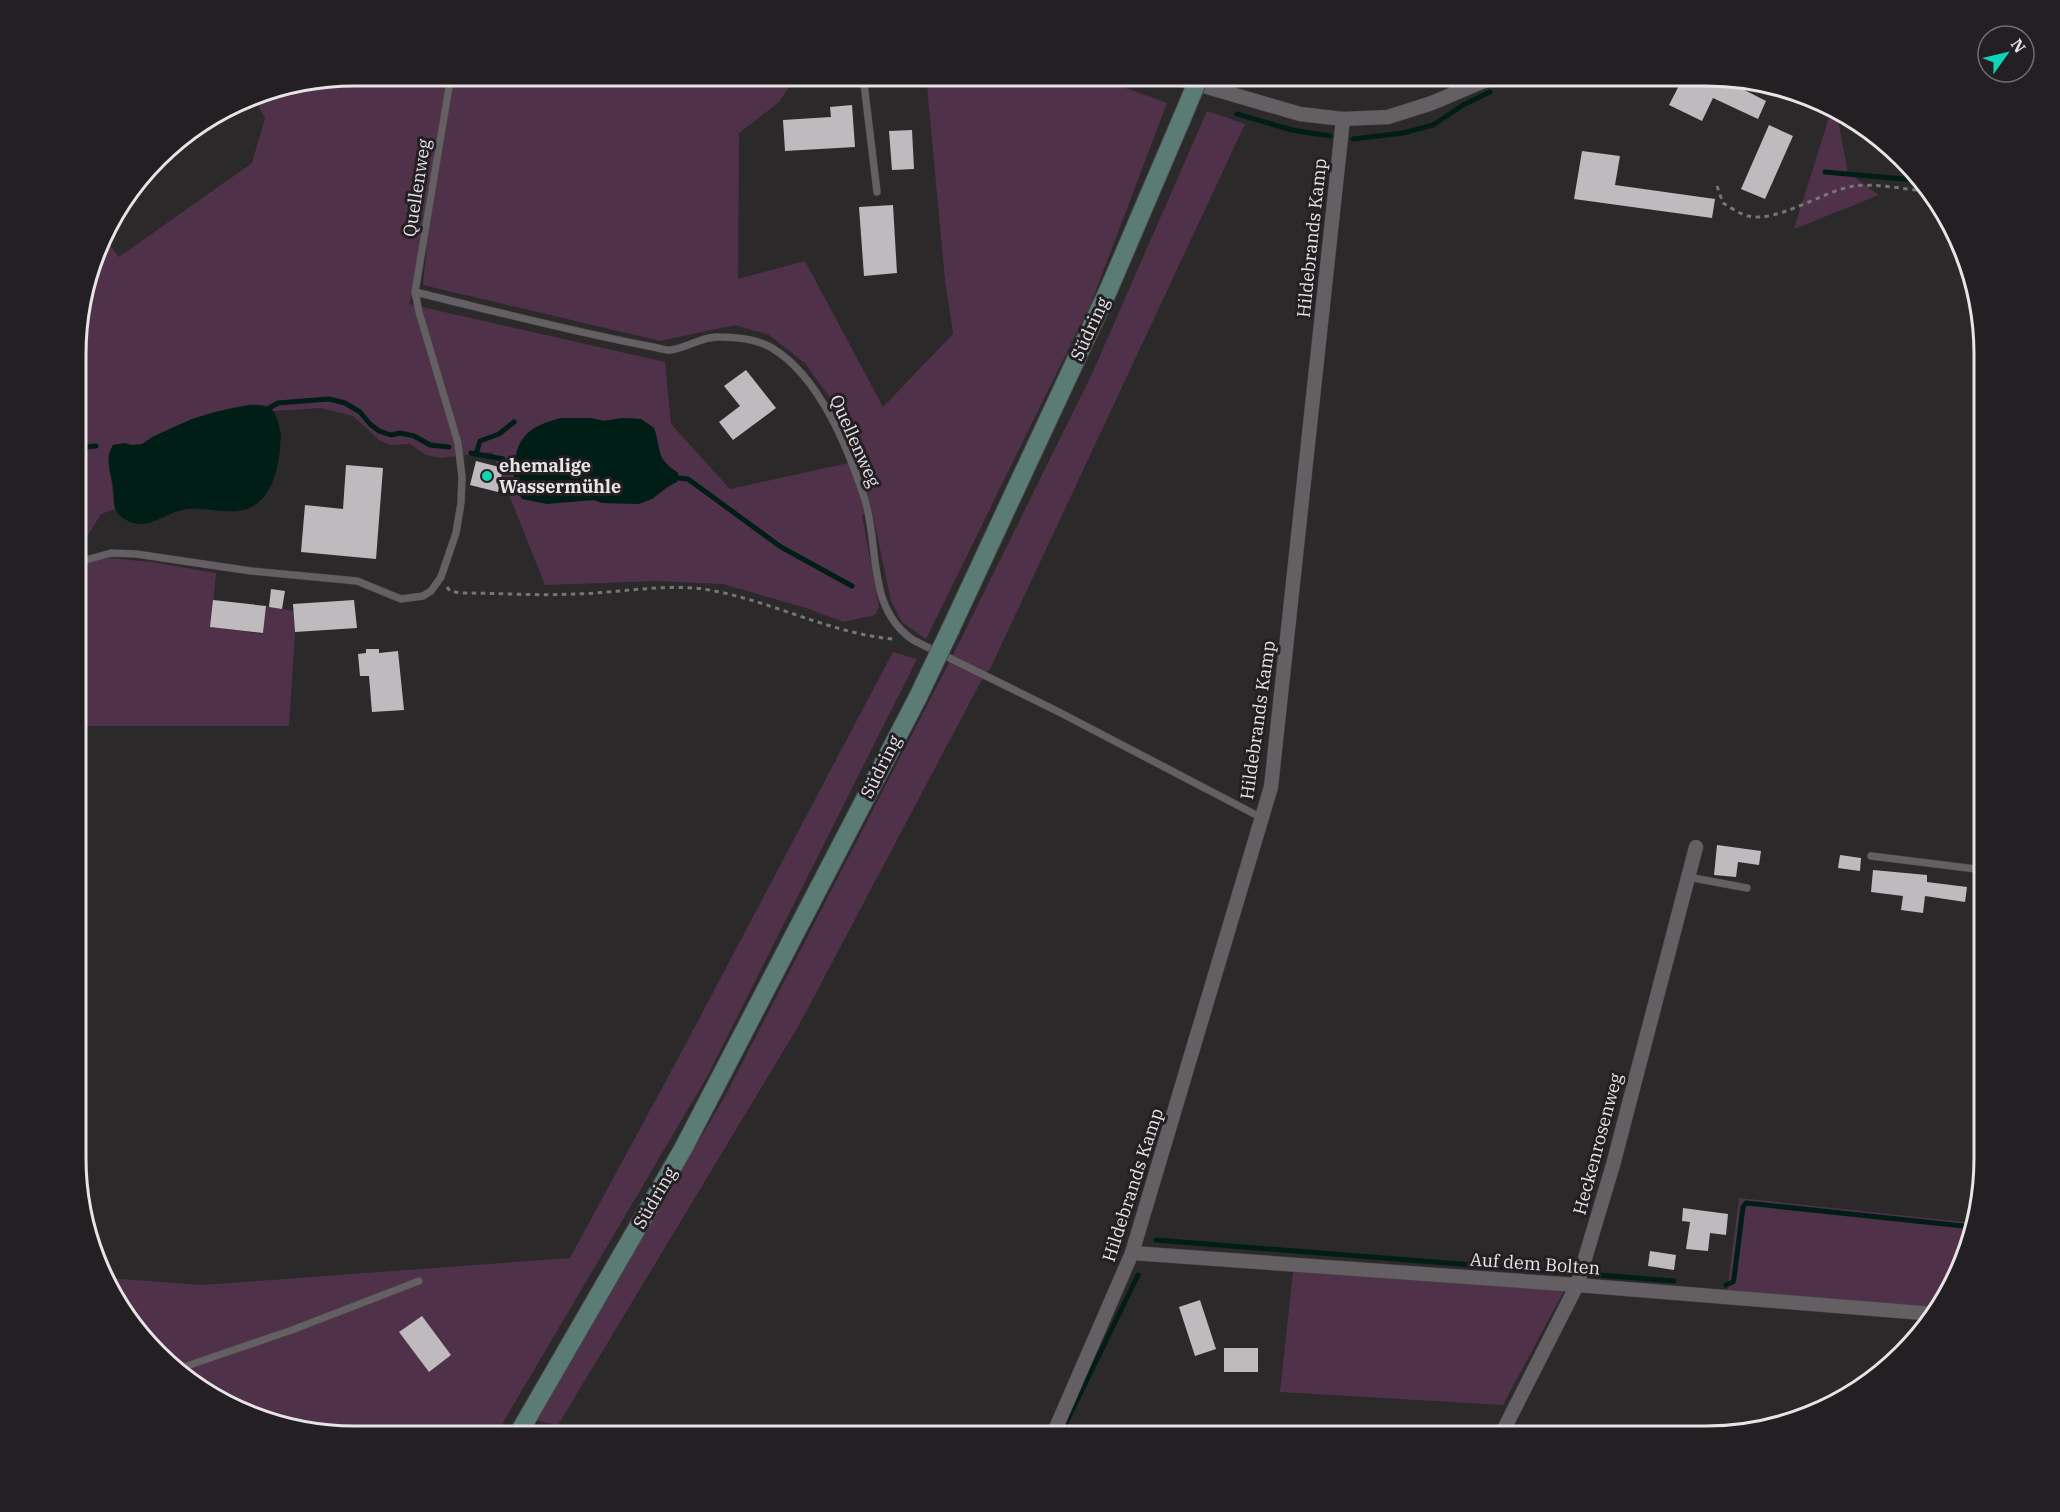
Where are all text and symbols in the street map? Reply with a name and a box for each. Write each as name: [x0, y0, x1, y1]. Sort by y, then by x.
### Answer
north arrow: [1976, 24, 2036, 84]
text: N: [2007, 35, 2030, 56]
street label: Quellenweg: [397, 137, 436, 238]
street label: Hildebrands Kamp: [1292, 157, 1331, 319]
street label: Südring: [1065, 293, 1114, 364]
street label: Quellenweg: [825, 391, 886, 491]
place label: ehemalige Wassermühle: [499, 454, 621, 498]
marker: ehemalige Wassermühle: [480, 469, 494, 483]
street label: Hildebrands Kamp: [1235, 639, 1280, 801]
street label: Südring: [855, 731, 906, 802]
street label: Heckenrosenweg: [1568, 1070, 1628, 1217]
street label: Hildebrands Kamp: [1097, 1105, 1168, 1265]
street label: Südring: [628, 1163, 682, 1233]
street label: Auf dem Bolten: [1469, 1247, 1601, 1280]

